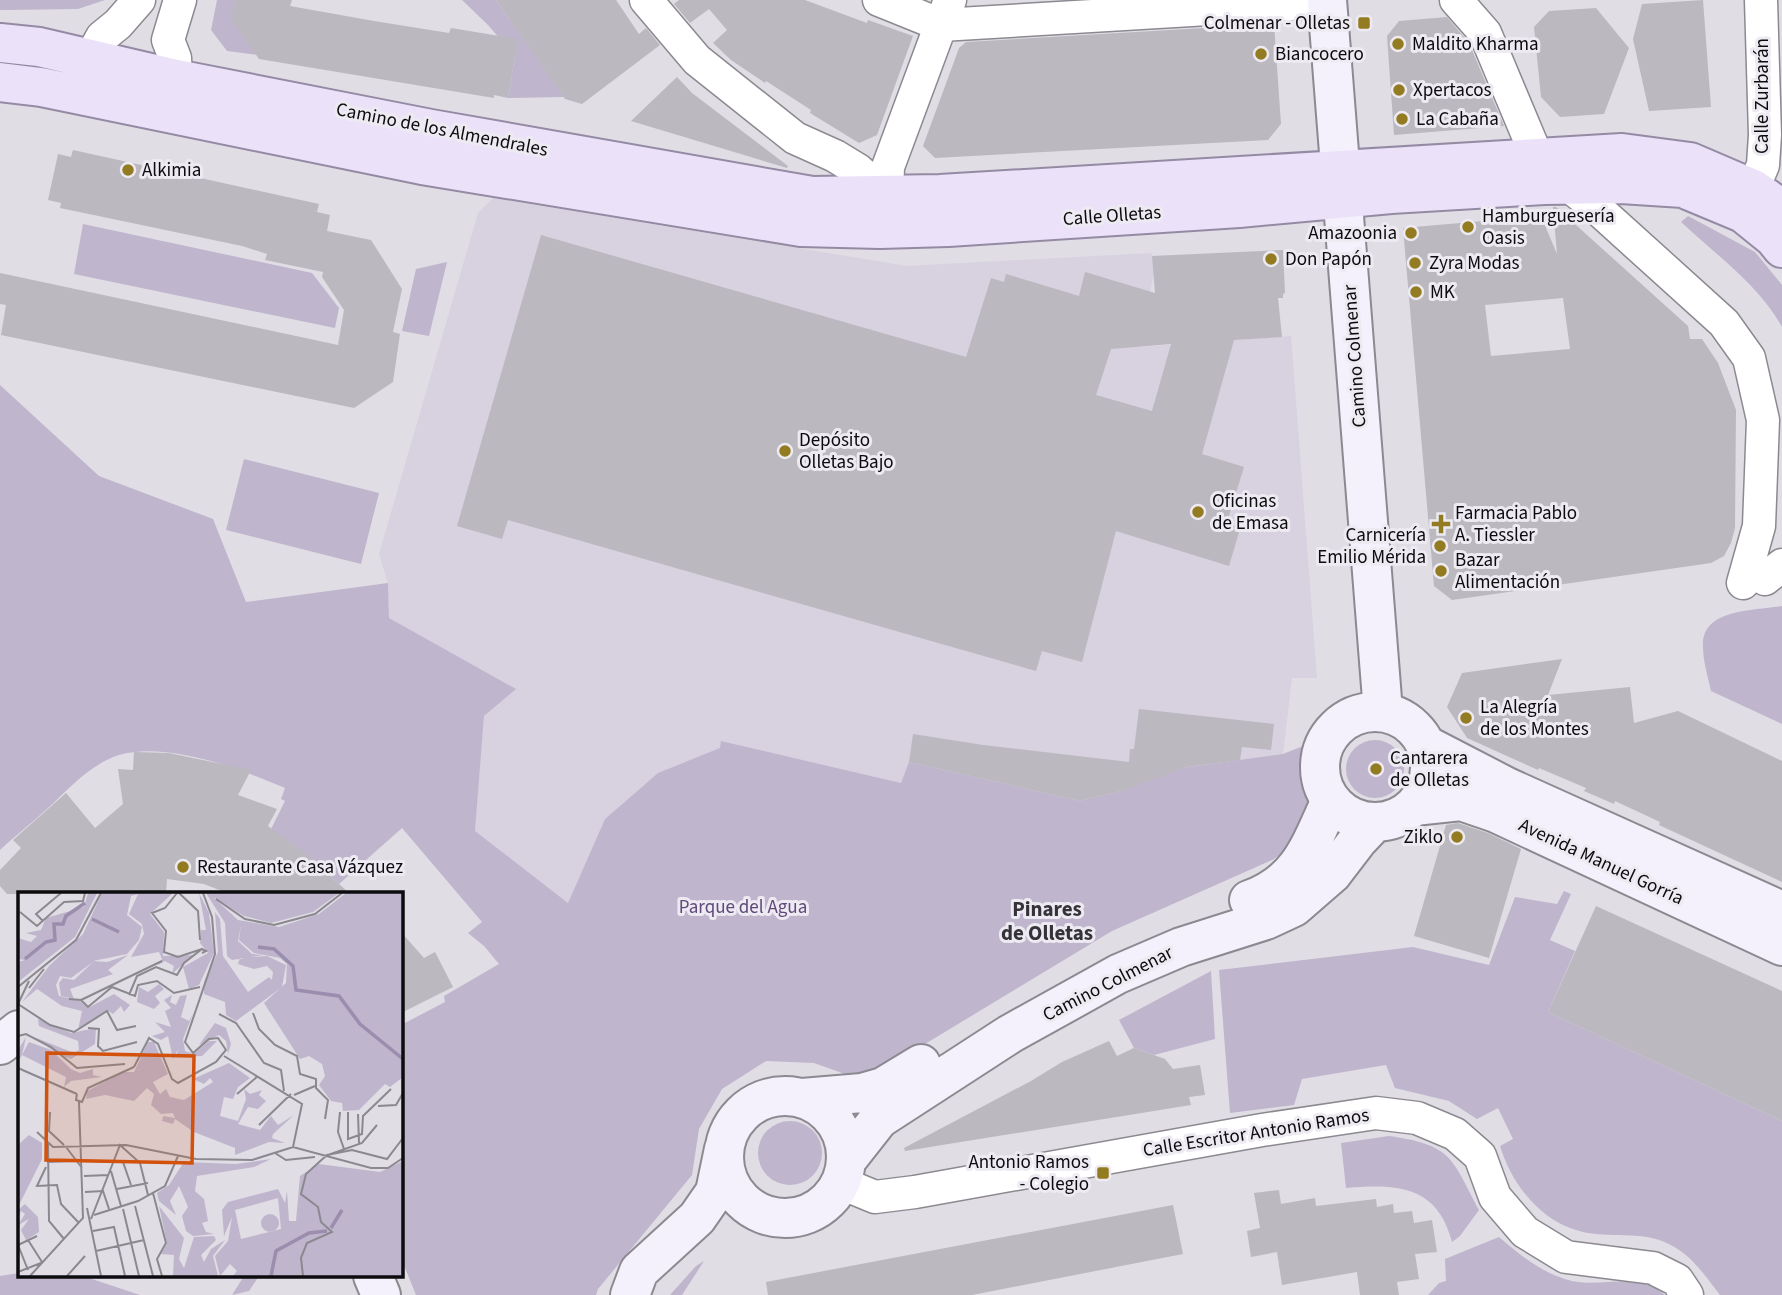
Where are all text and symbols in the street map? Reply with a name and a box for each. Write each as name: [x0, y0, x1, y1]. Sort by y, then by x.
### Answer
place label: Colmenar - Olletas: [1204, 10, 1350, 37]
marker: Colmenar - Olletas: [1356, 15, 1372, 31]
place label: Maldito Kharma: [1412, 31, 1539, 58]
marker: Maldito Kharma: [1390, 36, 1406, 52]
street label: Calle Zurbarán: [1749, 38, 1776, 154]
place label: Biancocero: [1275, 41, 1364, 68]
marker: Biancocero: [1253, 46, 1269, 62]
place label: Xpertacos: [1413, 77, 1491, 104]
marker: Xpertacos: [1391, 82, 1407, 98]
street label: Camino de los Almendrales: [334, 96, 550, 164]
place label: La Cabaña: [1416, 106, 1499, 133]
marker: La Cabaña: [1394, 111, 1410, 127]
place label: Alkimia: [142, 157, 201, 184]
marker: Alkimia: [120, 162, 136, 178]
street label: Calle Olletas: [1062, 199, 1162, 233]
place label: Hamburguesería Oasis: [1482, 203, 1615, 252]
marker: Hamburguesería Oasis: [1460, 219, 1476, 235]
place label: Amazoonia: [1308, 220, 1397, 247]
marker: Amazoonia: [1403, 225, 1419, 241]
place label: Don Papón: [1285, 246, 1372, 273]
place label: Zyra Modas: [1429, 250, 1520, 277]
marker: Don Papón: [1263, 251, 1279, 267]
marker: Zyra Modas: [1407, 255, 1423, 271]
place label: MK: [1430, 279, 1455, 306]
street label: Camino Colmenar: [1337, 283, 1373, 428]
marker: MK: [1408, 284, 1424, 300]
place label: Depósito Olletas Bajo: [799, 427, 894, 476]
marker: Depósito Olletas Bajo: [777, 443, 793, 459]
place label: Oficinas de Emasa: [1212, 488, 1289, 537]
place label: Farmacia Pablo A. Tiessler: [1455, 500, 1577, 549]
marker: Oficinas de Emasa: [1190, 504, 1206, 520]
marker: Farmacia Pablo A. Tiessler: [1433, 516, 1449, 532]
place label: Carnicería Emilio Mérida: [1317, 522, 1426, 571]
marker: Carnicería Emilio Mérida: [1432, 538, 1448, 554]
place label: Bazar Alimentación: [1455, 547, 1560, 596]
marker: Bazar Alimentación: [1433, 563, 1449, 579]
place label: La Alegría de los Montes: [1480, 694, 1589, 743]
marker: La Alegría de los Montes: [1458, 710, 1474, 726]
place label: Cantarera de Olletas: [1390, 745, 1469, 794]
marker: Cantarera de Olletas: [1368, 761, 1384, 777]
street label: Avenida Manuel Gorría: [1514, 812, 1688, 912]
place label: Ziklo: [1404, 824, 1443, 851]
marker: Ziklo: [1449, 829, 1465, 845]
place label: Restaurante Casa Vázquez: [197, 854, 403, 881]
marker: Restaurante Casa Vázquez: [175, 859, 191, 875]
inset map: [18, 892, 402, 1278]
park label: Parque del Agua: [679, 894, 807, 921]
district label: Pinares de Olletas: [1001, 894, 1093, 948]
street label: Camino Colmenar: [1038, 939, 1178, 1029]
street label: Calle Escritor Antonio Ramos: [1141, 1102, 1371, 1164]
place label: Antonio Ramos - Colegio: [968, 1149, 1089, 1198]
marker: Antonio Ramos - Colegio: [1095, 1165, 1111, 1181]

